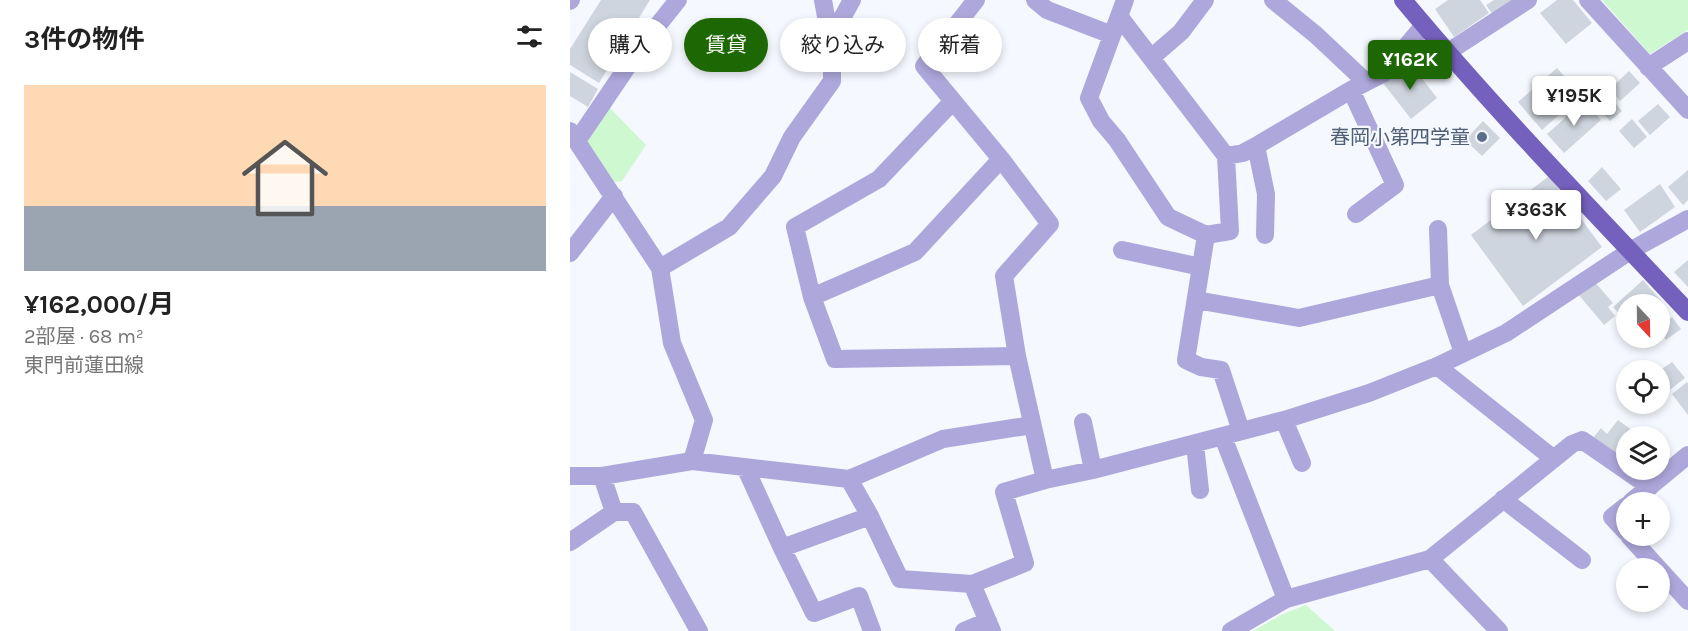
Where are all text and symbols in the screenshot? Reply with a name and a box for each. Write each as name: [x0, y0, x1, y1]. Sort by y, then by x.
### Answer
chip: 購入: [588, 18, 672, 72]
chip: 賃貸: [684, 18, 768, 72]
chip: 絞り込み: [780, 18, 906, 72]
chip: 新着: [918, 18, 1002, 72]
icon: filters: [513, 20, 546, 53]
text: 3件の物件: [24, 24, 144, 55]
pin: ¥162K: [1368, 40, 1452, 91]
text: ¥162K: [1382, 48, 1438, 71]
pin: ¥195K: [1532, 76, 1616, 127]
text: ¥195K: [1546, 84, 1602, 107]
icon: home: [231, 124, 339, 232]
place label: 春岡小第四学童: [1330, 126, 1470, 149]
marker: 春岡小第四学童: [1475, 130, 1489, 144]
pin: ¥363K: [1494, 190, 1578, 241]
text: ¥363K: [1505, 198, 1567, 221]
text: ¥162,000/月: [24, 289, 174, 320]
north arrow: [1616, 294, 1670, 348]
map controls: [1616, 294, 1670, 612]
text: 2部屋 · 68 m²: [24, 325, 144, 348]
text: 東門前蓮田線: [24, 354, 144, 377]
button: locate: [1616, 360, 1670, 414]
button: layers: [1616, 426, 1670, 480]
button: +: [1616, 492, 1670, 546]
button: −: [1616, 558, 1670, 612]

